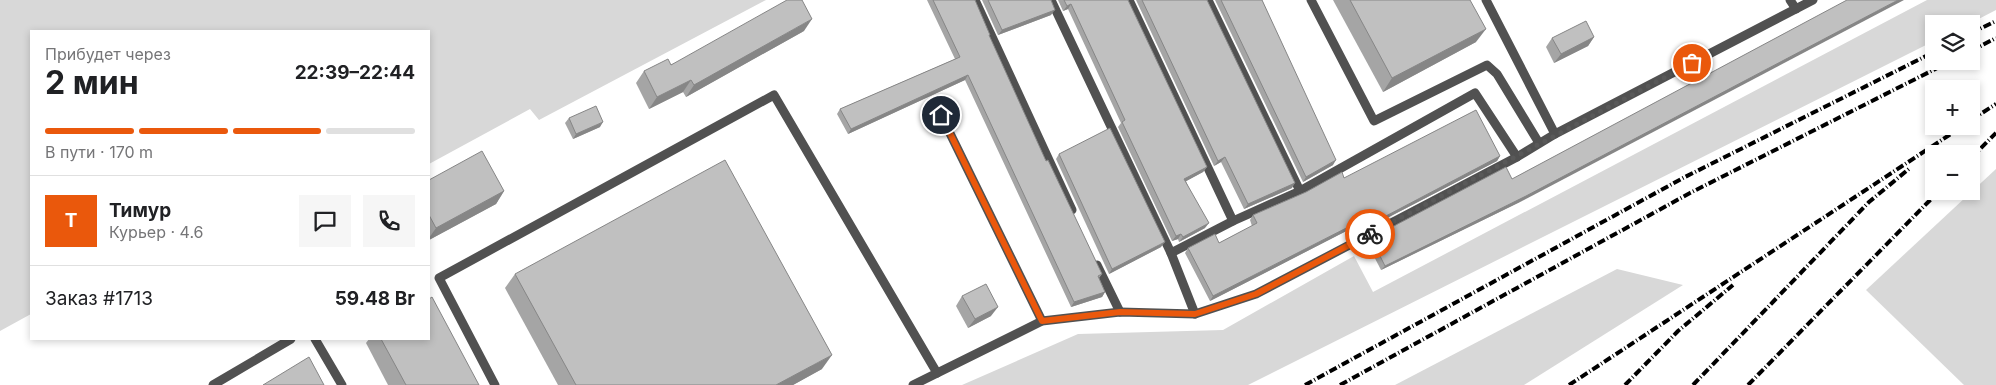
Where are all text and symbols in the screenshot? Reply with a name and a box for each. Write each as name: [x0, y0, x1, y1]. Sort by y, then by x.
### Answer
map controls: [1925, 15, 1980, 200]
button: layers: [1925, 15, 1980, 70]
pin: [1671, 42, 1713, 84]
text: Прибудет через: [45, 44, 171, 64]
icon: bag: [1678, 49, 1706, 77]
text: 22:39–22:44: [295, 61, 415, 84]
text: 2 мин: [45, 63, 139, 102]
button: +: [1925, 80, 1980, 135]
pin: [920, 94, 962, 136]
icon: home: [927, 101, 955, 129]
text: В пути · 170 m: [45, 142, 153, 162]
button: −: [1925, 145, 1980, 200]
button: chat: [299, 195, 351, 247]
button: phone: [363, 195, 415, 247]
text: Тимур: [109, 199, 171, 222]
text: Т: [65, 209, 77, 232]
courier: [1345, 209, 1395, 259]
icon: bike: [1356, 220, 1384, 248]
text: Курьер · 4.6: [109, 222, 204, 242]
text: Заказ #1713: [45, 287, 153, 310]
text: 59.48 Br: [335, 287, 415, 310]

